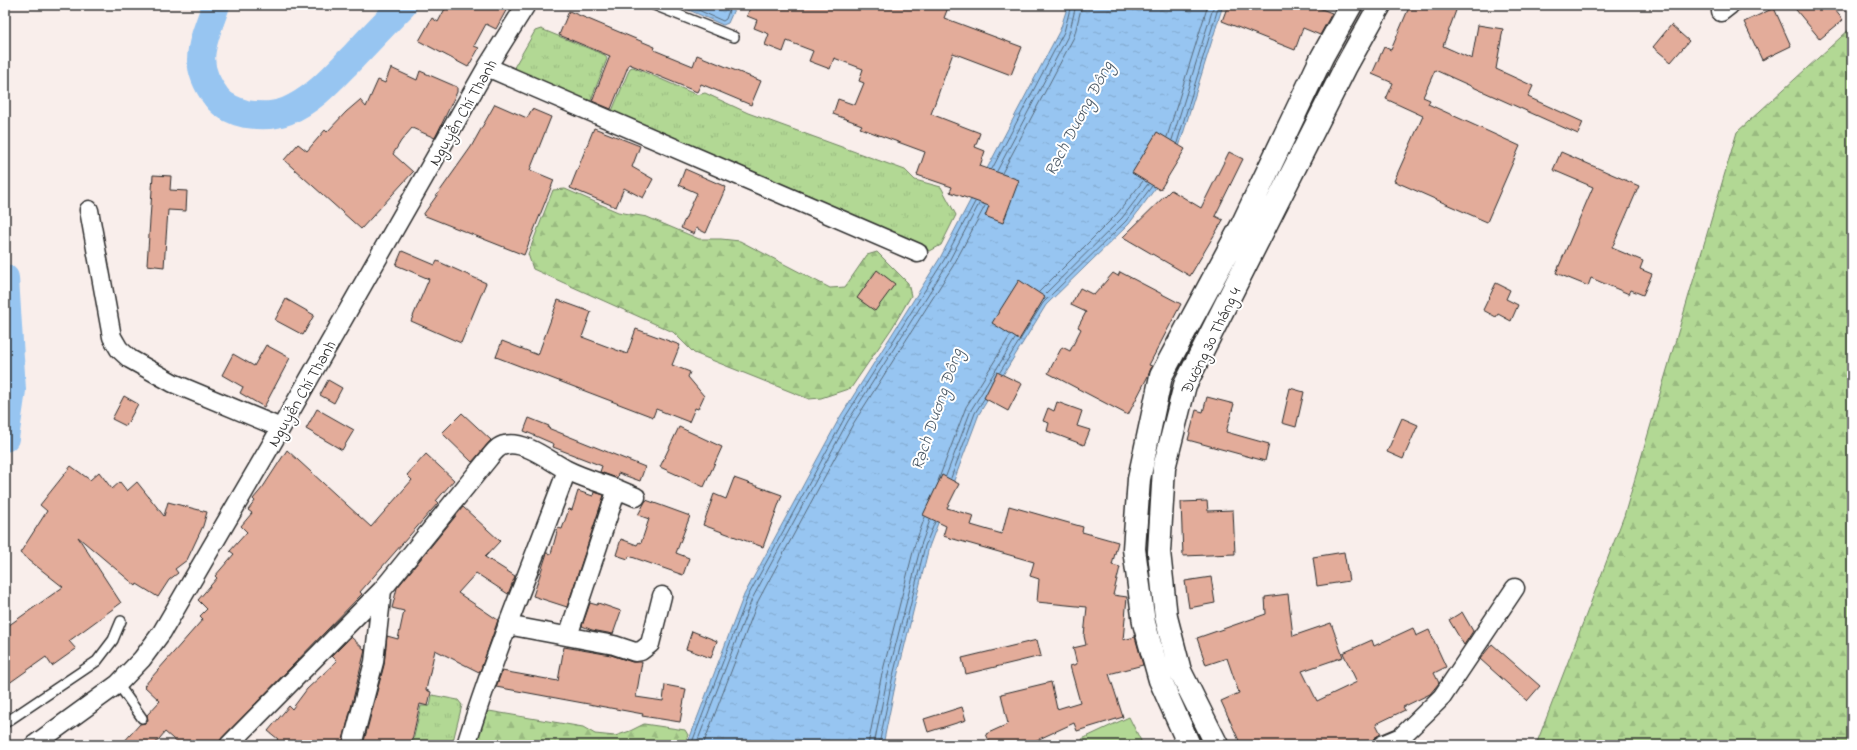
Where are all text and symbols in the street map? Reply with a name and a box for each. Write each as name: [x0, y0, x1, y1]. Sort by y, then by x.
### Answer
street label: Nguyễn Chí Thanh: [423, 55, 504, 171]
water label: Rạch Dương Đông: [1038, 56, 1121, 181]
street label: Đường 30 Tháng 4: [1175, 283, 1248, 399]
street label: Nguyễn Chí Thanh: [262, 336, 343, 452]
water label: Rạch Dương Đông: [905, 345, 971, 474]

